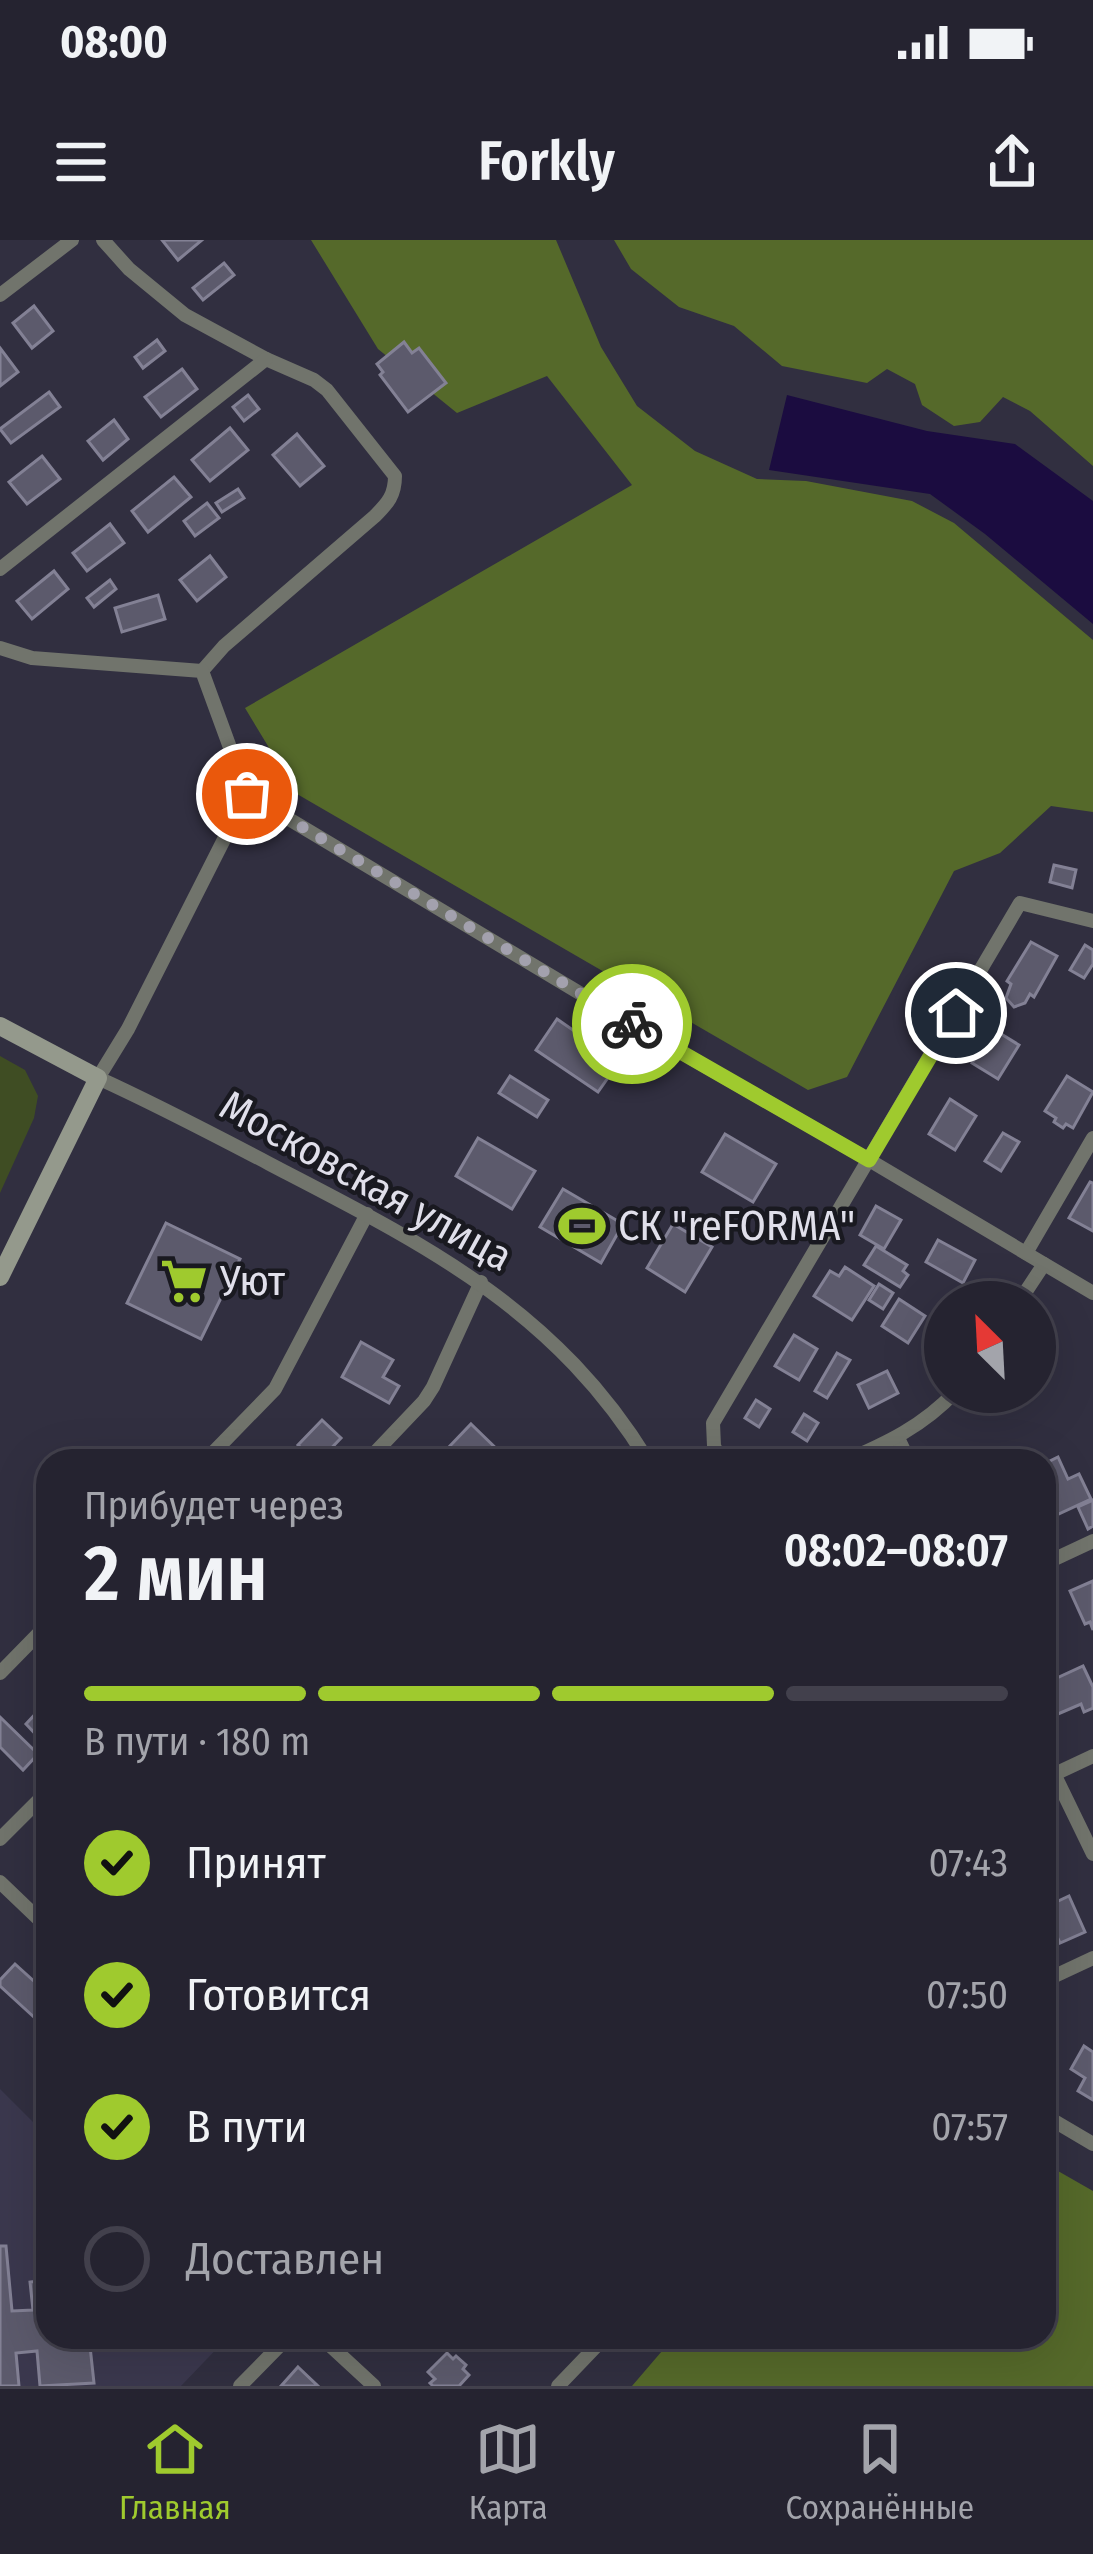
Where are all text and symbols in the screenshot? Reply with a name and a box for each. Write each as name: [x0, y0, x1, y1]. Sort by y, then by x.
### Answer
text: 08:00: [60, 15, 168, 69]
icon: menu: [48, 129, 114, 195]
icon: share: [979, 129, 1045, 195]
text: Forkly: [478, 130, 615, 194]
pin: [196, 743, 298, 845]
icon: bag: [214, 761, 280, 827]
pin: [905, 962, 1007, 1064]
courier: [572, 964, 692, 1084]
icon: home: [923, 980, 989, 1046]
icon: bike: [599, 991, 665, 1057]
street label: Московская улица: [211, 1080, 521, 1282]
sports icon: СК "reFORMA": [557, 1201, 607, 1251]
place label: СК "reFORMA": [618, 1201, 855, 1251]
supermarket icon: Уют: [159, 1256, 209, 1306]
place label: Уют: [219, 1256, 286, 1306]
north arrow: [924, 1281, 1056, 1413]
map controls: [924, 1281, 1056, 1413]
text: Прибудет через: [84, 1483, 344, 1529]
text: 08:02–08:07: [784, 1524, 1008, 1578]
text: 2 мин: [84, 1527, 268, 1621]
text: В пути · 180 m: [84, 1719, 310, 1765]
icon: check: [84, 1830, 150, 1896]
text: Принят: [186, 1836, 326, 1890]
text: 07:43: [929, 1840, 1008, 1886]
icon: check: [84, 1962, 150, 2028]
text: Готовится: [186, 1968, 371, 2022]
text: 07:50: [926, 1972, 1008, 2018]
icon: check: [84, 2094, 150, 2160]
text: В пути: [186, 2100, 308, 2154]
text: 07:57: [931, 2104, 1008, 2150]
text: Доставлен: [186, 2232, 384, 2286]
tab: Главная: [119, 2416, 231, 2528]
tab: Карта: [469, 2416, 548, 2528]
tab: Сохранённые: [786, 2416, 974, 2528]

